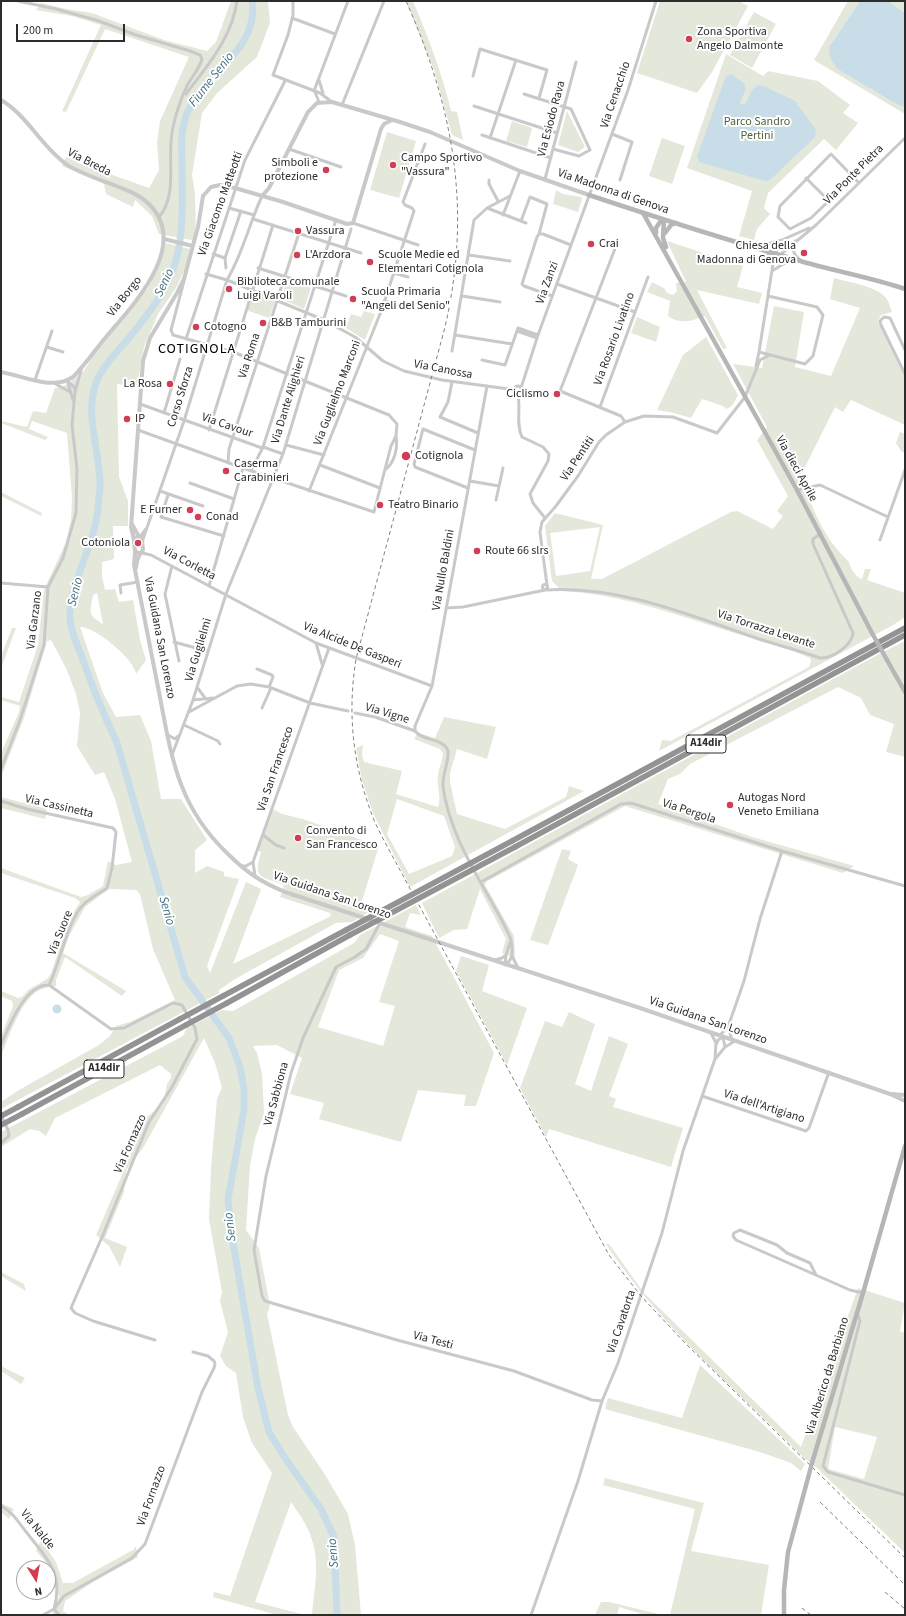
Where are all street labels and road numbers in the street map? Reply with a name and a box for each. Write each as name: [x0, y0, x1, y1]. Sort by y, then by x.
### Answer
street label: Via Cenacchio: [598, 60, 634, 130]
street label: Via Esiodo Rava: [535, 79, 569, 159]
street label: Via Ponte Pietra: [821, 142, 887, 208]
street label: Via Breda: [65, 146, 113, 180]
street label: Via Giacomo Matteotti: [195, 150, 247, 258]
street label: Via Madonna di Genova: [555, 166, 671, 218]
street label: Via Zanzi: [534, 260, 562, 306]
street label: Via Borgo: [105, 274, 145, 320]
street label: Via Rosario Livatino: [591, 291, 639, 387]
street label: Via Roma: [236, 332, 264, 380]
street label: Via Guglielmo Marconi: [311, 338, 365, 448]
street label: Via Dante Alighieri: [269, 354, 309, 446]
street label: Via Canossa: [412, 357, 474, 383]
street label: Corso Sforza: [165, 365, 197, 429]
street label: Via Cavour: [199, 411, 255, 441]
street label: Via dieci Aprile: [772, 433, 820, 505]
street label: Via Pentiti: [558, 434, 598, 484]
street label: Via Nullo Baldini: [430, 528, 458, 612]
street label: Via Corletta: [160, 544, 218, 584]
street label: Via Guidana San Lorenzo: [140, 576, 178, 700]
street label: Via Garzano: [24, 590, 46, 650]
street label: Via Torrazza Levante: [715, 607, 817, 653]
street label: Via Guglielmi: [183, 617, 215, 683]
street label: Via Alcide De Gasperi: [301, 620, 403, 672]
street label: Via Vigne: [363, 700, 411, 728]
street label: Via San Francesco: [255, 725, 297, 813]
road number: A14dir: [686, 735, 726, 753]
street label: Via Cassinetta: [23, 792, 95, 822]
street label: Via Pergola: [660, 797, 718, 827]
street label: Via Guidana San Lorenzo: [271, 869, 393, 923]
street label: Via Suore: [46, 909, 76, 957]
street label: Via Guidana San Lorenzo: [647, 994, 769, 1048]
road number: A14dir: [84, 1060, 124, 1078]
street label: Via Sabbiona: [262, 1061, 292, 1127]
street label: Via dell'Artigiano: [722, 1087, 806, 1127]
street label: Via Fornazzo: [112, 1112, 150, 1176]
street label: Via Cavatorta: [604, 1288, 640, 1356]
street label: Via Alberico da Barbiano: [803, 1316, 853, 1436]
street label: Via Testi: [411, 1329, 455, 1353]
street label: Via Fornazzo: [134, 1464, 170, 1528]
street label: Via Nalde: [17, 1507, 57, 1553]

